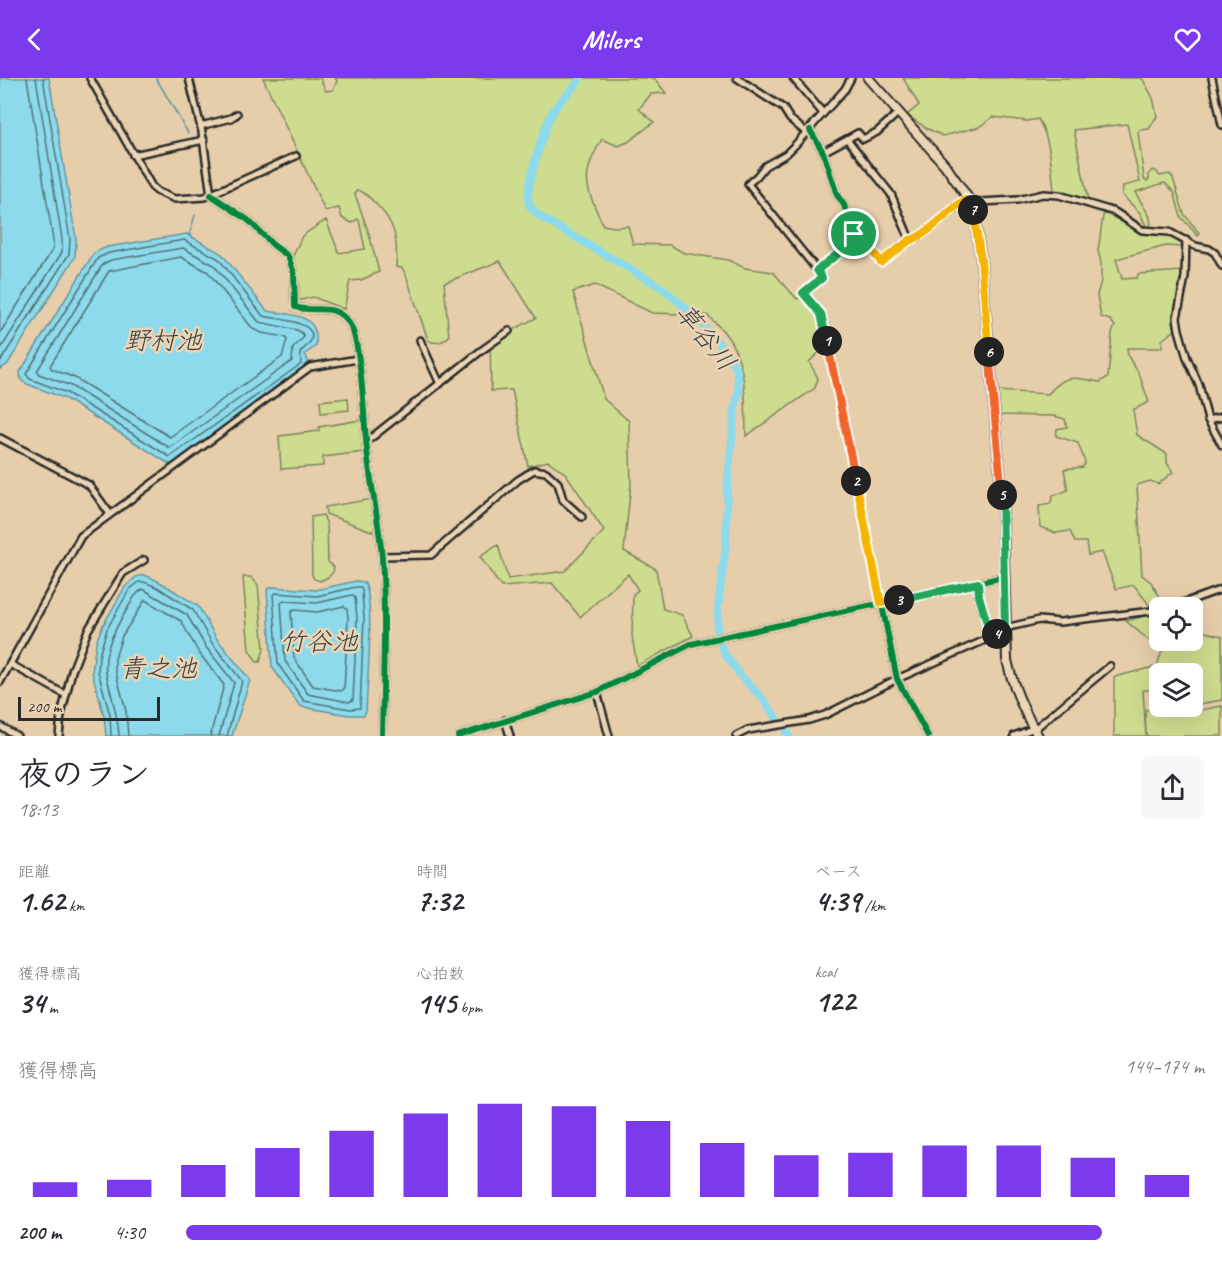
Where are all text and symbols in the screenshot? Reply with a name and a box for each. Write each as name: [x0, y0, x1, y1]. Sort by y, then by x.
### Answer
text: Milers: [582, 22, 640, 56]
icon: back: [18, 23, 51, 56]
icon: heart: [1171, 23, 1204, 56]
pin: 7: [958, 195, 988, 225]
text: 7: [969, 200, 977, 220]
pin: [828, 208, 879, 259]
icon: arrive: [837, 217, 870, 250]
water label: 草谷川: [668, 297, 743, 378]
water label: 野村池: [124, 324, 203, 357]
pin: 1: [812, 326, 842, 356]
text: 1: [823, 331, 831, 351]
pin: 6: [974, 337, 1004, 367]
text: 6: [985, 342, 993, 362]
pin: 2: [841, 466, 871, 496]
text: 2: [852, 471, 860, 491]
pin: 5: [987, 480, 1017, 510]
text: 5: [999, 485, 1005, 505]
pin: 3: [884, 585, 914, 615]
text: 3: [895, 590, 903, 610]
map controls: [1149, 597, 1203, 717]
button: locate: [1149, 597, 1203, 651]
pin: 4: [982, 619, 1012, 649]
text: 4: [993, 624, 1001, 644]
water label: 竹谷池: [280, 625, 359, 658]
water label: 青之池: [119, 652, 198, 685]
button: layers: [1149, 663, 1203, 717]
scale bar: [18, 694, 160, 722]
text: 200 m: [27, 697, 61, 717]
text: 夜のラン: [18, 753, 150, 795]
button: share: [1141, 756, 1204, 819]
text: 18:13: [18, 797, 58, 822]
text: 距離: [18, 862, 50, 882]
text: 時間: [416, 862, 448, 882]
text: ペース: [815, 862, 862, 882]
text: 1.62: [18, 882, 65, 920]
text: 7:32: [416, 882, 463, 920]
text: 4:39: [815, 882, 861, 920]
text: km: [65, 896, 85, 916]
text: /km: [861, 896, 886, 916]
text: kcal: [815, 962, 836, 982]
text: 獲得標高: [18, 964, 82, 984]
text: 心拍数: [416, 964, 464, 984]
text: 122: [815, 982, 855, 1020]
text: 34: [18, 984, 45, 1022]
text: 145: [416, 984, 456, 1022]
text: m: [45, 998, 58, 1018]
text: bpm: [456, 998, 482, 1018]
text: 144–174 m: [1125, 1054, 1204, 1079]
text: 獲得標高: [18, 1058, 98, 1083]
text: 200 m: [18, 1220, 61, 1245]
text: 4:30: [114, 1220, 145, 1245]

